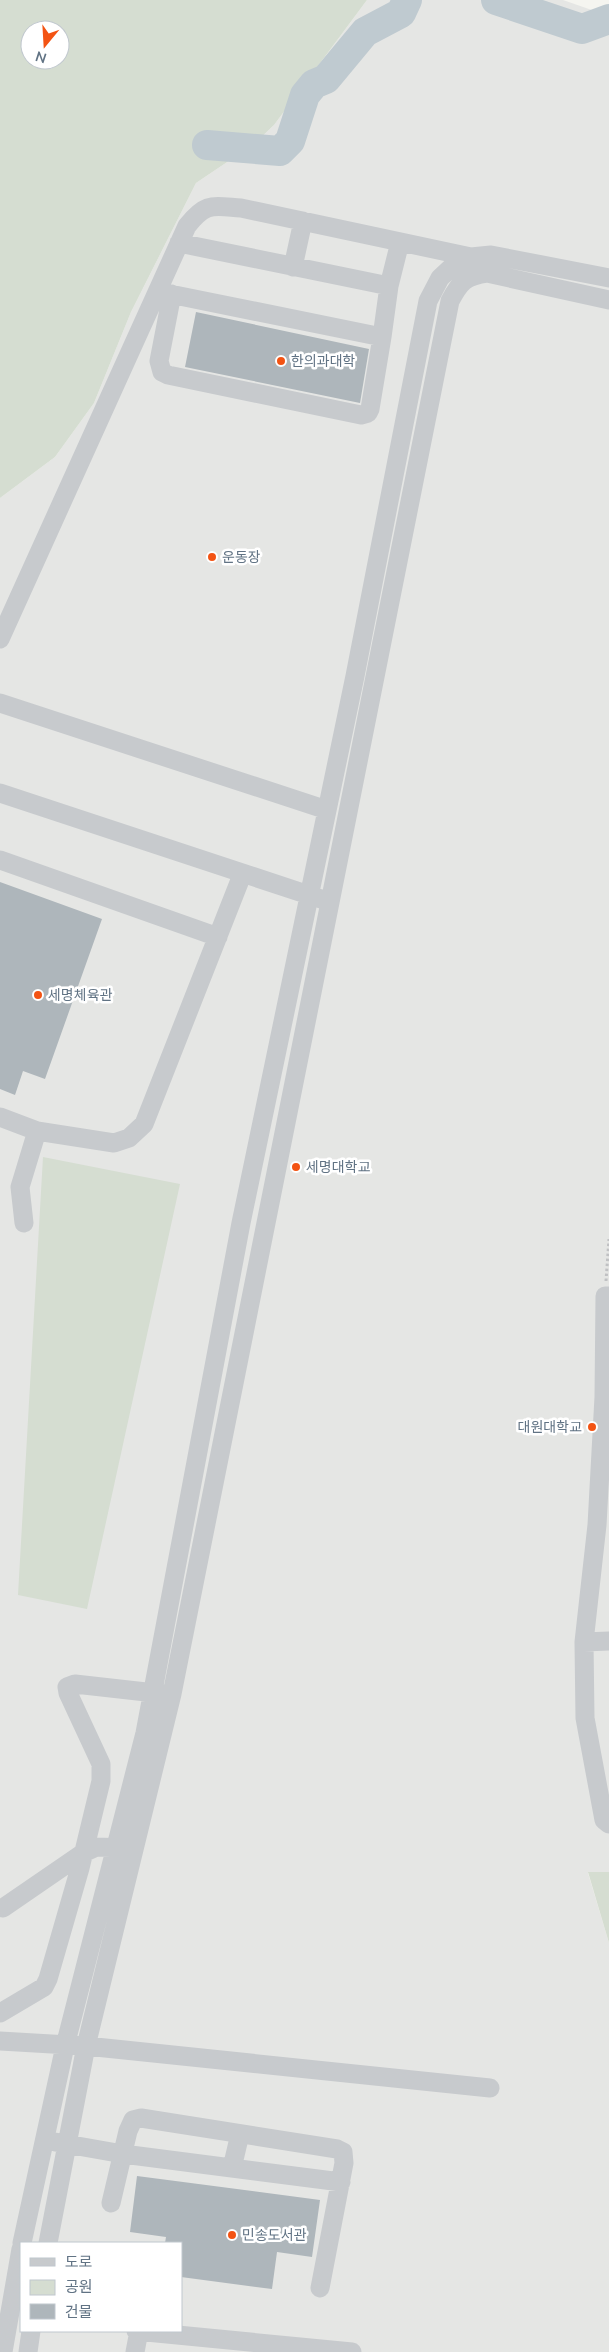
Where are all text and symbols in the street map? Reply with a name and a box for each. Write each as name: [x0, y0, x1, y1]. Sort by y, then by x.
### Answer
north arrow: [20, 20, 70, 70]
text: N: [33, 47, 49, 68]
place label: 한의과대학: [291, 352, 356, 370]
marker: 한의과대학: [275, 355, 287, 367]
place label: 운동장: [222, 548, 261, 566]
marker: 운동장: [206, 551, 218, 563]
place label: 세명체육관: [48, 986, 113, 1004]
marker: 세명체육관: [32, 989, 44, 1001]
place label: 세명대학교: [306, 1158, 371, 1176]
marker: 세명대학교: [290, 1161, 302, 1173]
place label: 대원대학교: [518, 1418, 582, 1436]
marker: 대원대학교: [586, 1421, 598, 1433]
place label: 민송도서관: [242, 2226, 307, 2244]
marker: 민송도서관: [226, 2229, 238, 2241]
legend: [20, 2242, 182, 2332]
text: 도로: [65, 2252, 93, 2271]
text: 공원: [65, 2277, 93, 2296]
text: 건물: [65, 2302, 93, 2321]

